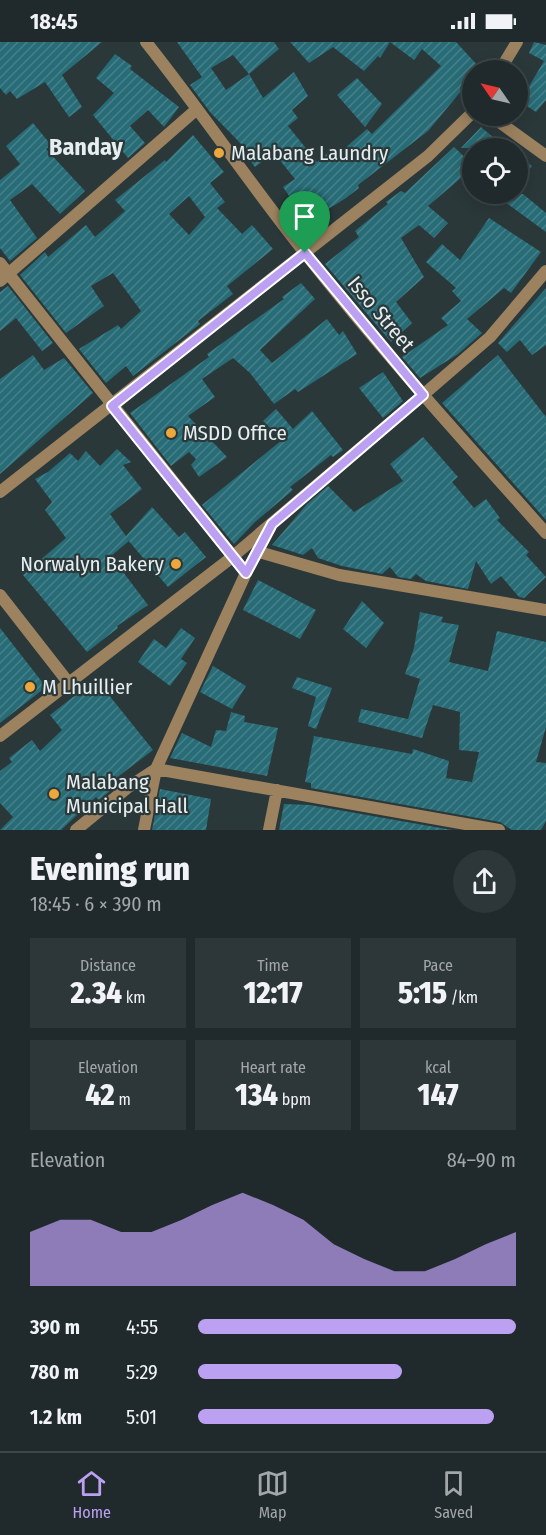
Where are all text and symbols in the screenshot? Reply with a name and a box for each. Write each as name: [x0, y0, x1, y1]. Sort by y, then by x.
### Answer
text: 18:45: [30, 8, 78, 35]
north arrow: [462, 60, 528, 126]
map controls: [462, 60, 528, 204]
district label: Banday: [49, 133, 124, 161]
button: locate: [462, 138, 528, 204]
place label: Malabang Laundry: [231, 140, 389, 166]
marker: Malabang Laundry: [212, 146, 226, 160]
pin: [279, 191, 330, 253]
icon: arrive: [288, 200, 321, 233]
street label: Isso Street: [342, 271, 420, 357]
place label: MSDD Office: [183, 420, 287, 446]
marker: MSDD Office: [164, 426, 178, 440]
place label: Norwalyn Bakery: [20, 551, 165, 577]
marker: Norwalyn Bakery: [169, 557, 183, 571]
place label: M Lhuillier: [42, 674, 133, 700]
marker: M Lhuillier: [23, 680, 37, 694]
place label: Malabang Municipal Hall: [66, 769, 188, 819]
marker: Malabang Municipal Hall: [47, 787, 61, 801]
text: Evening run: [30, 849, 190, 889]
button: share: [453, 850, 516, 913]
text: 18:45 · 6 × 390 m: [30, 892, 162, 916]
text: Distance: [80, 956, 136, 975]
text: Time: [257, 956, 289, 975]
text: Pace: [423, 956, 453, 975]
text: 2.34: [70, 975, 122, 1011]
text: 12:17: [243, 975, 303, 1011]
text: 5:15: [398, 975, 447, 1011]
text: km: [122, 988, 146, 1007]
text: /km: [447, 988, 478, 1007]
text: Elevation: [78, 1058, 138, 1077]
text: Heart rate: [240, 1058, 306, 1077]
text: kcal: [425, 1058, 451, 1077]
text: 42: [85, 1077, 115, 1113]
text: 134: [235, 1077, 278, 1113]
text: 147: [417, 1077, 459, 1113]
text: m: [115, 1090, 131, 1109]
text: bpm: [278, 1090, 311, 1109]
text: Elevation: [30, 1148, 105, 1172]
text: 84–90 m: [447, 1148, 516, 1172]
text: 390 m: [30, 1315, 80, 1339]
text: 4:55: [126, 1315, 158, 1339]
text: 780 m: [30, 1360, 79, 1384]
text: 5:29: [126, 1360, 158, 1384]
text: 1.2 km: [30, 1405, 82, 1429]
text: 5:01: [126, 1405, 157, 1429]
tab: Home: [73, 1467, 111, 1522]
tab: Map: [256, 1467, 289, 1522]
tab: Saved: [434, 1467, 473, 1522]

